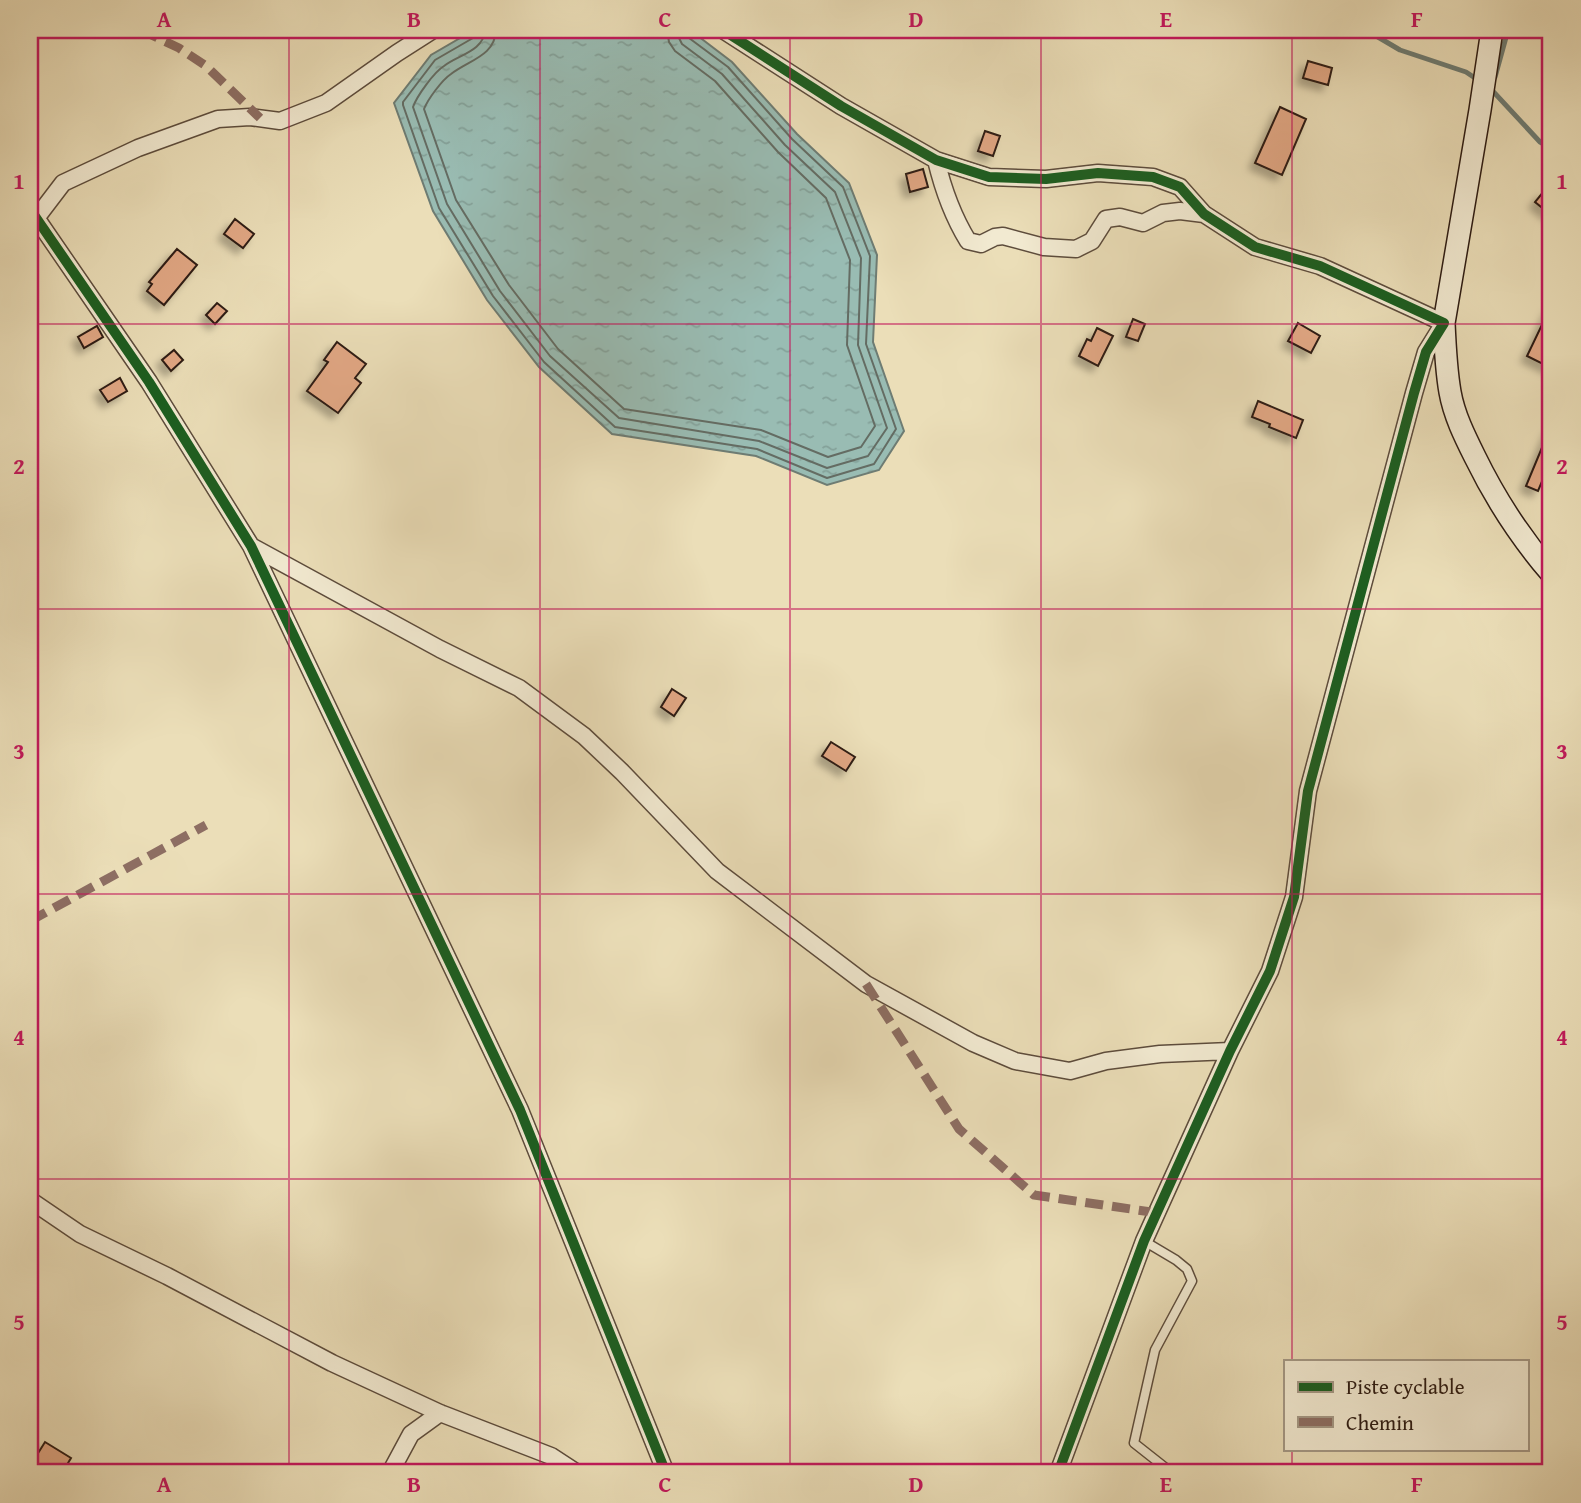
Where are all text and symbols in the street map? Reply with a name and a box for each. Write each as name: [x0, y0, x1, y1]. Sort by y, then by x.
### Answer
text: A: [157, 2, 172, 35]
text: B: [407, 2, 421, 35]
text: C: [658, 2, 672, 35]
text: D: [909, 2, 924, 35]
text: E: [1160, 2, 1172, 35]
text: F: [1411, 2, 1423, 35]
text: 1: [13, 164, 25, 197]
text: 1: [1556, 164, 1568, 197]
text: 2: [13, 449, 25, 482]
text: 2: [1556, 449, 1568, 482]
text: 3: [13, 734, 25, 767]
text: 3: [1556, 734, 1568, 767]
text: 4: [13, 1020, 25, 1053]
text: 4: [1556, 1020, 1568, 1053]
text: 5: [13, 1305, 25, 1338]
text: 5: [1556, 1305, 1568, 1338]
legend: [1284, 1360, 1528, 1450]
text: Piste cyclable: [1346, 1371, 1465, 1402]
text: Chemin: [1346, 1407, 1414, 1438]
text: A: [157, 1467, 172, 1500]
text: B: [407, 1467, 421, 1500]
text: C: [658, 1467, 672, 1500]
text: D: [909, 1467, 924, 1500]
text: E: [1160, 1467, 1172, 1500]
text: F: [1411, 1467, 1423, 1500]

